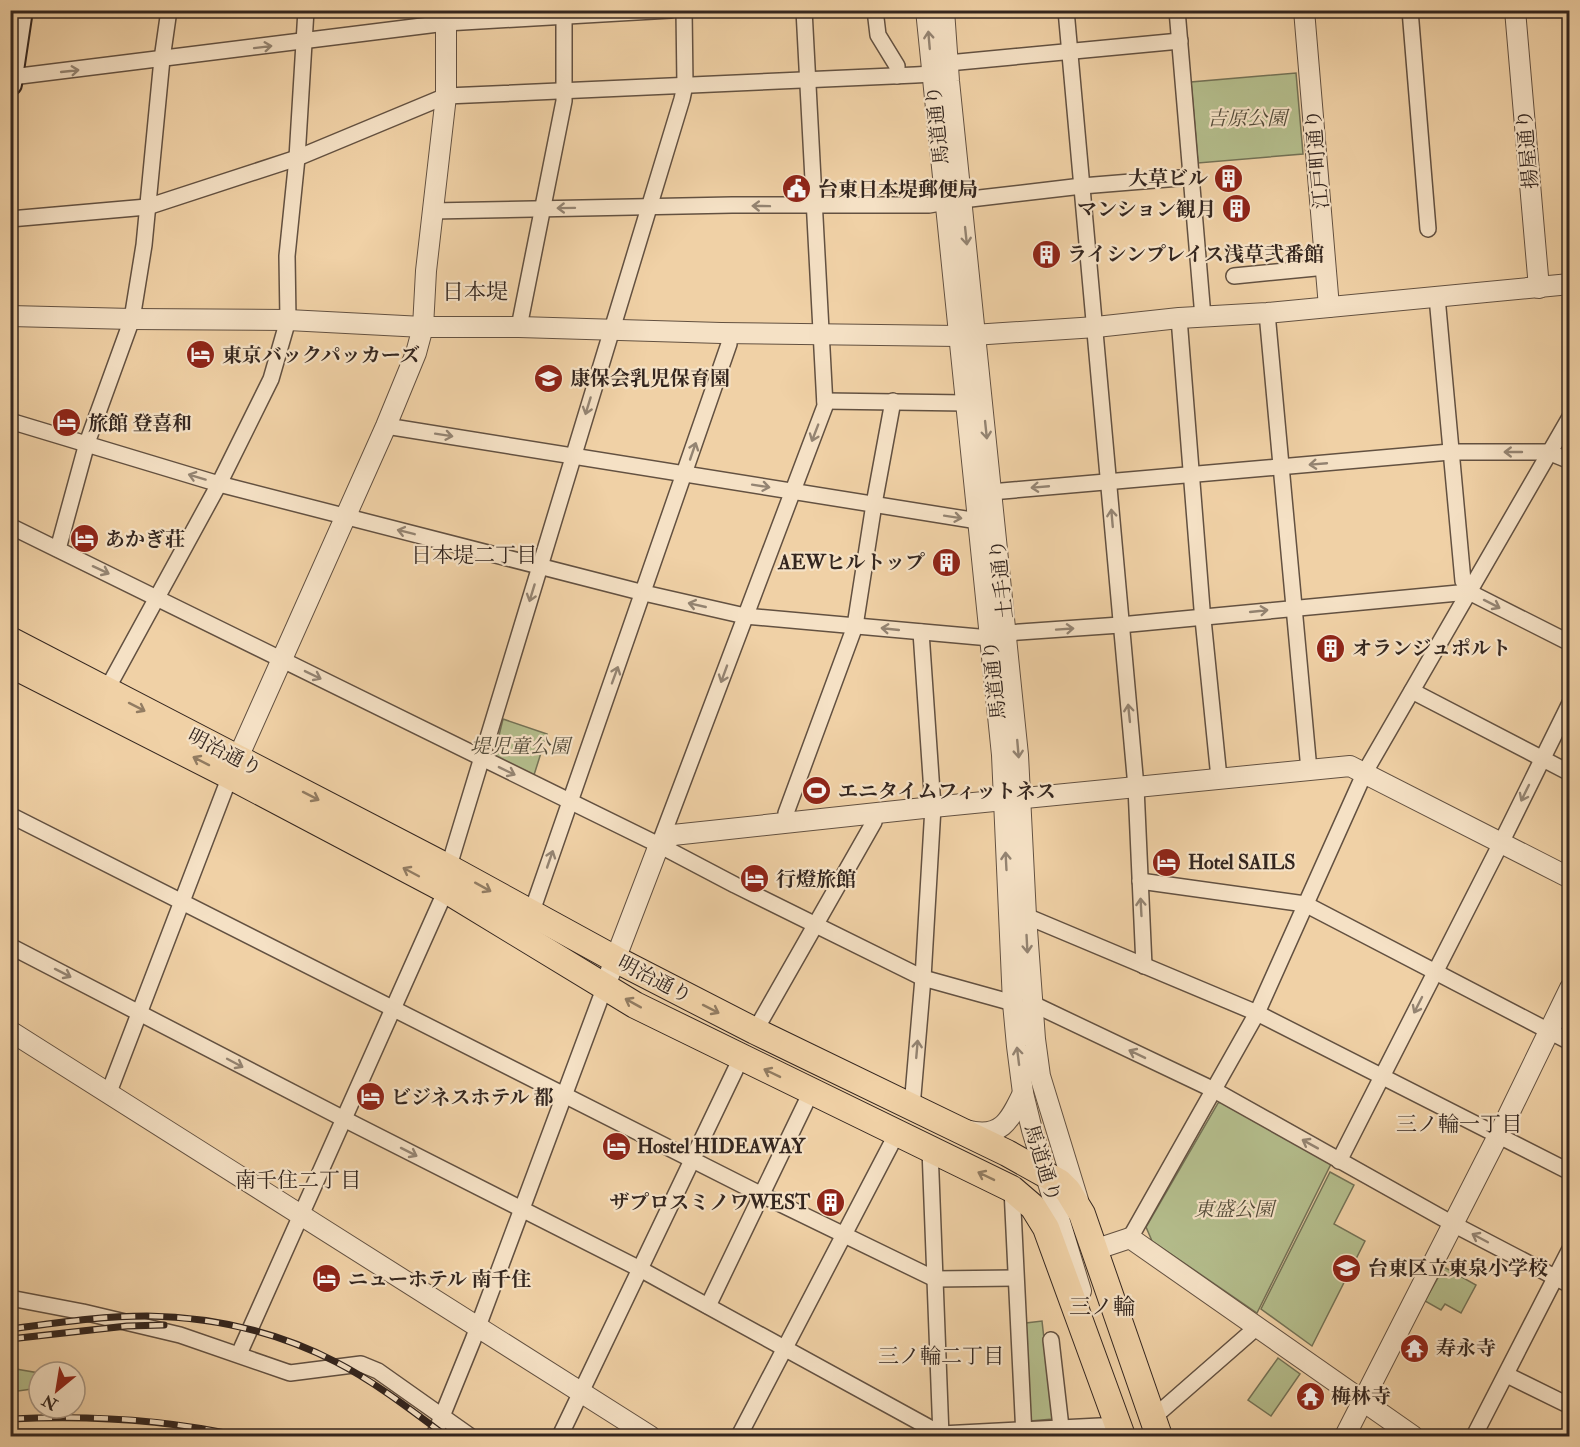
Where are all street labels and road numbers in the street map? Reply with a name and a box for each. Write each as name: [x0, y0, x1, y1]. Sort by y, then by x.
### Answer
street label: 馬道通り: [921, 84, 954, 166]
street label: 江戸町通り: [1301, 108, 1334, 210]
street label: 揚屋通り: [1512, 108, 1543, 190]
street label: 土手通り: [985, 538, 1018, 620]
street label: 馬道通り: [978, 639, 1011, 721]
street label: 明治通り: [183, 723, 266, 782]
street label: 明治通り: [613, 950, 696, 1009]
street label: 馬道通り: [1019, 1121, 1066, 1205]

